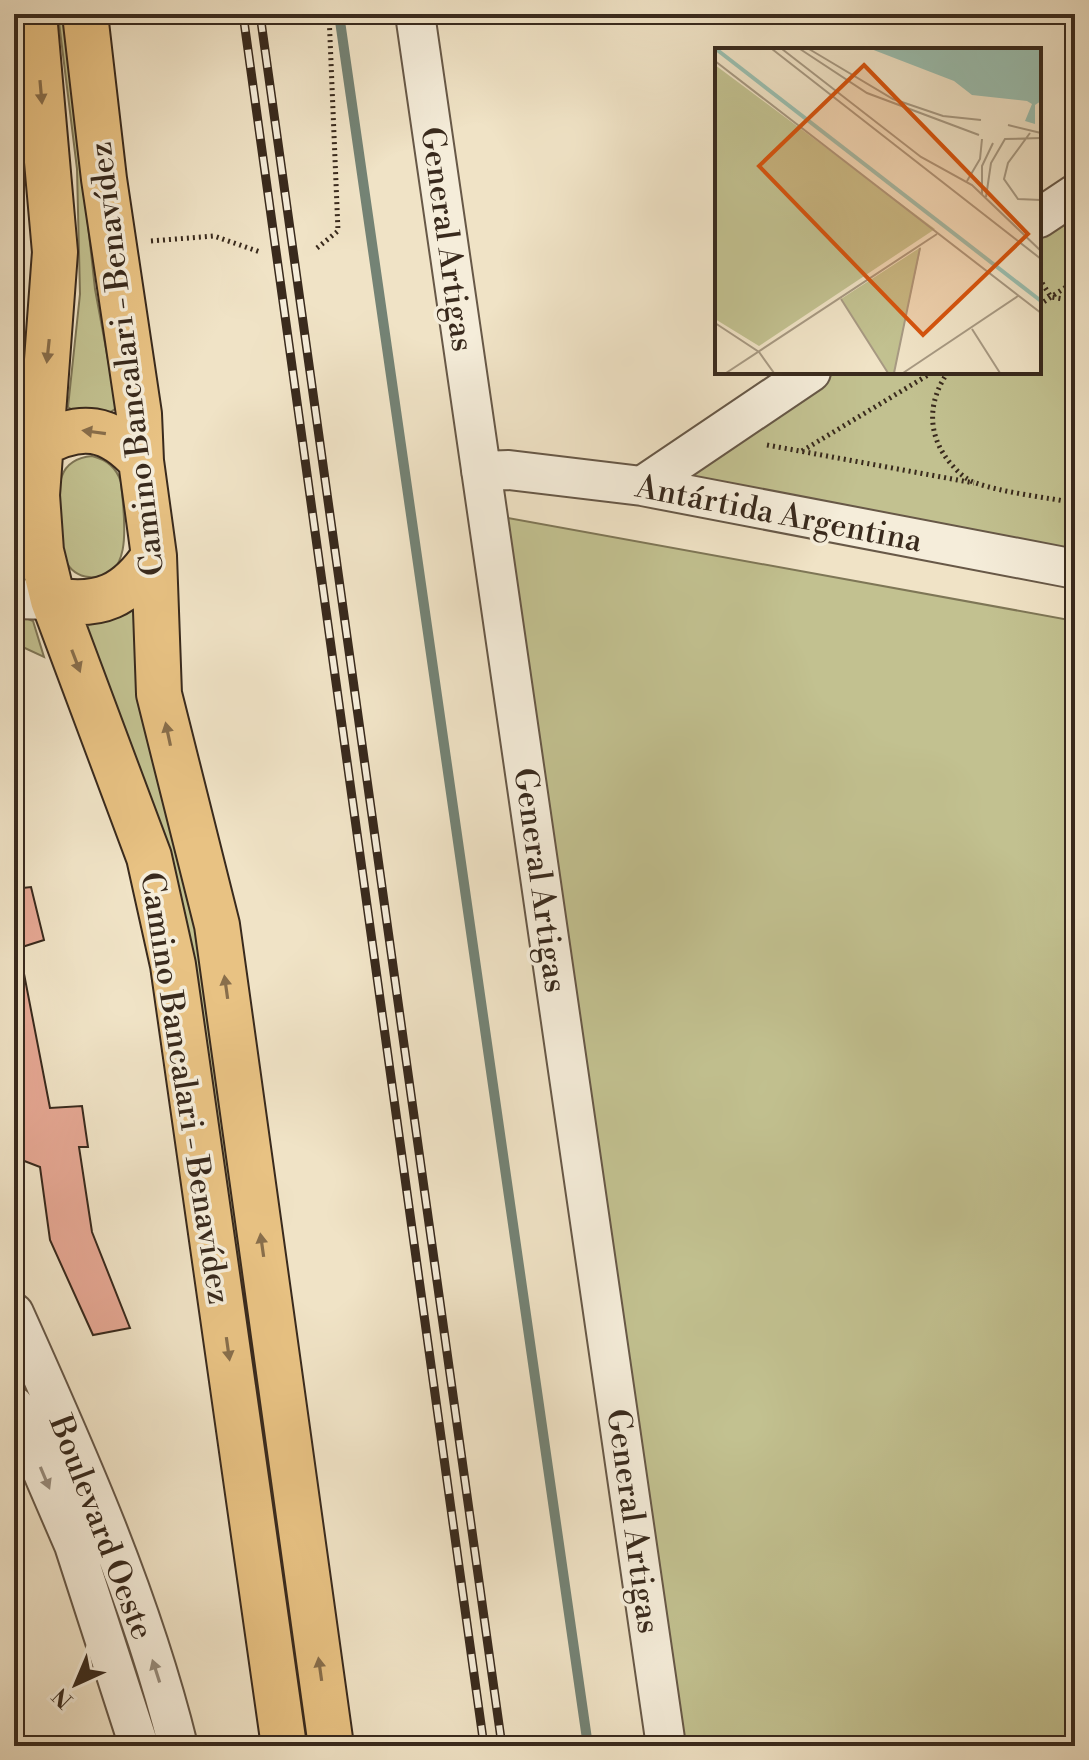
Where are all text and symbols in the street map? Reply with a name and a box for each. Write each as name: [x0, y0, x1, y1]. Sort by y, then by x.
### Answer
inset map: [715, 48, 1041, 374]
one-way arrow: [35, 80, 48, 105]
street label: General Artigas: [411, 124, 483, 354]
street label: Camino Bancalari - Benavídez: [81, 140, 173, 578]
one-way arrow: [41, 339, 54, 364]
one-way arrow: [81, 425, 106, 438]
street label: Antártida Argentina: [631, 466, 926, 562]
one-way arrow: [70, 649, 83, 673]
one-way arrow: [161, 721, 174, 746]
street label: General Artigas: [504, 765, 576, 995]
street label: Camino Bancalari - Benavídez: [131, 869, 239, 1307]
one-way arrow: [219, 974, 232, 999]
one-way arrow: [256, 1232, 269, 1257]
one-way arrow: [222, 1337, 235, 1362]
street label: General Artigas: [597, 1406, 669, 1636]
street label: Boulevard Oeste: [40, 1409, 162, 1645]
one-way arrow: [39, 1466, 52, 1490]
north arrow: [36, 1644, 116, 1724]
one-way arrow: [314, 1656, 327, 1681]
one-way arrow: [149, 1659, 162, 1683]
text: N: [47, 1681, 79, 1713]

